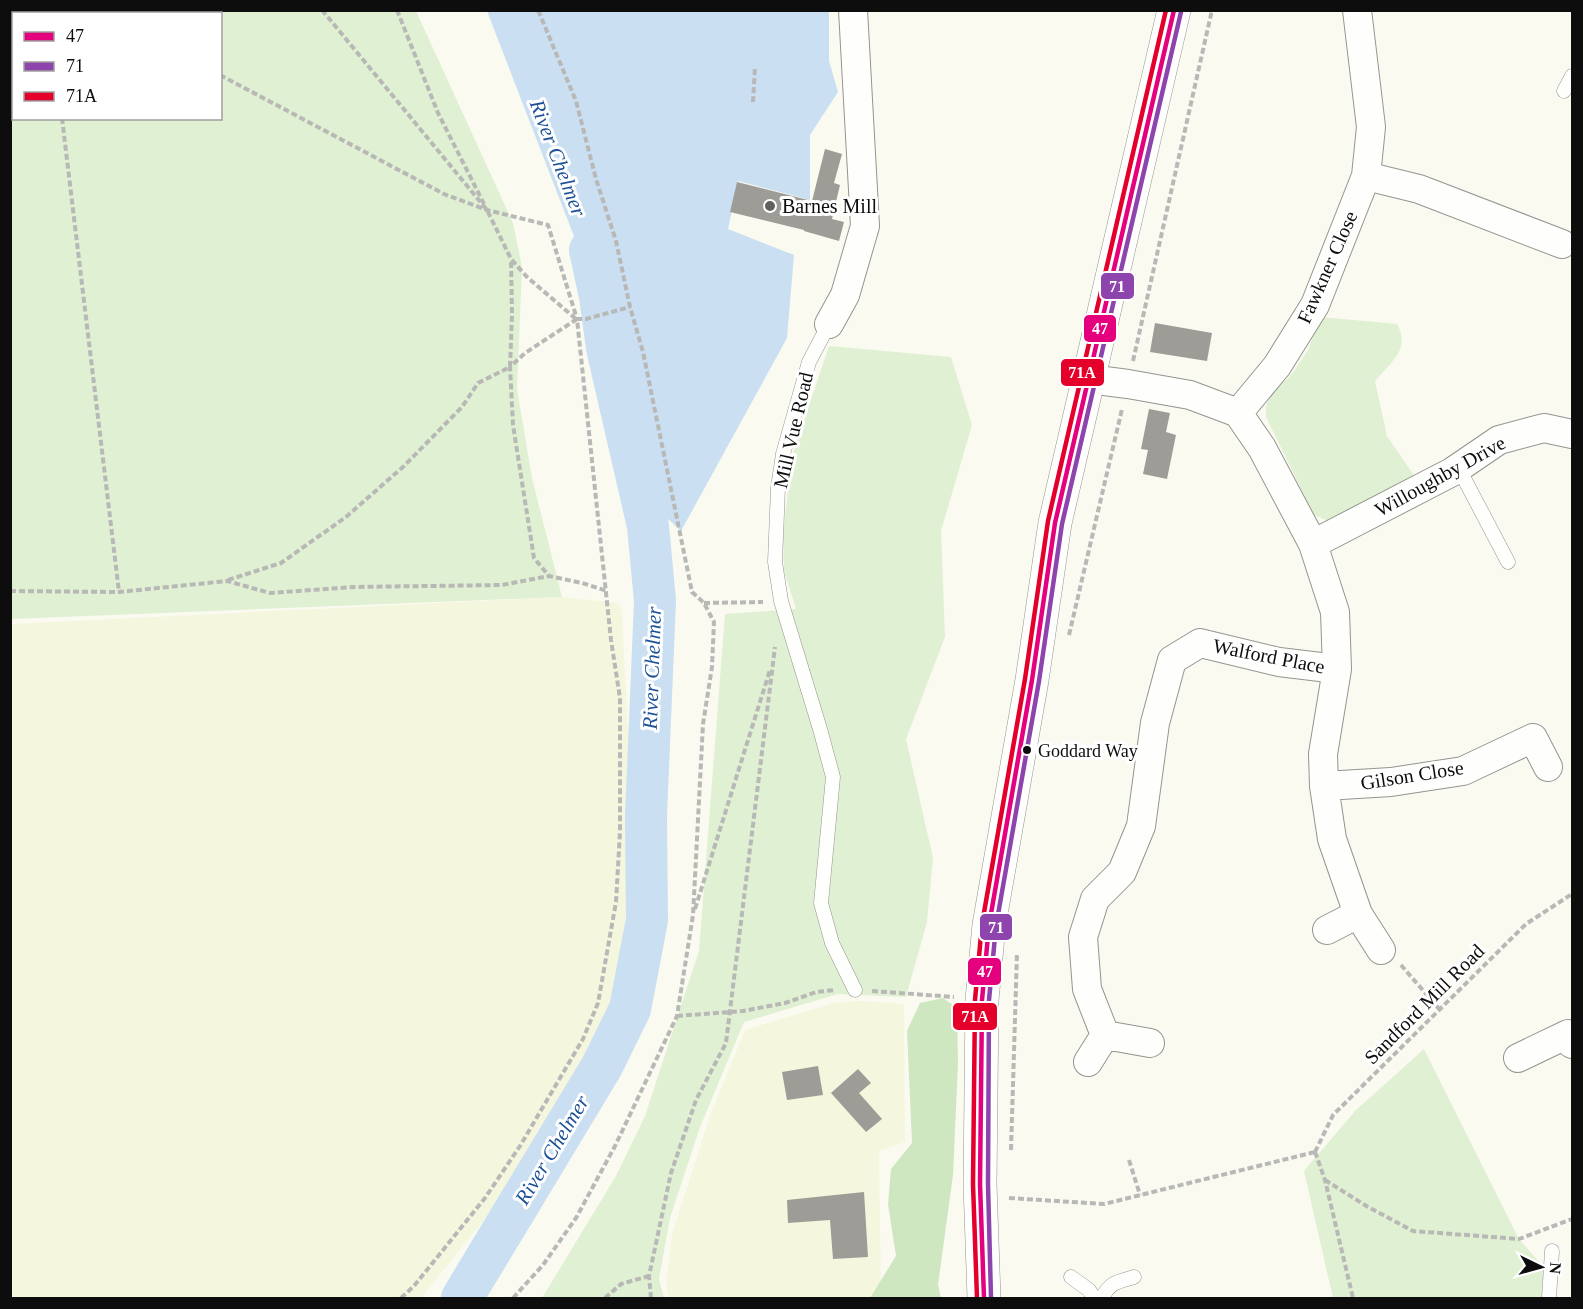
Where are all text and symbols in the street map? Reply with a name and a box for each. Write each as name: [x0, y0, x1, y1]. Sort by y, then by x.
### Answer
legend: [12, 12, 222, 120]
text: 47: [66, 26, 84, 46]
text: 71: [66, 56, 84, 76]
text: 71A: [66, 86, 97, 106]
water label: River Chelmer: [524, 95, 592, 221]
place label: Barnes Mill: [782, 195, 877, 217]
marker: Barnes Mill: [763, 199, 777, 213]
street label: Fawkner Close: [1292, 207, 1362, 327]
line badge: 71: [1100, 272, 1135, 300]
text: 71: [1109, 278, 1125, 295]
line badge: 47: [1083, 314, 1117, 343]
text: 47: [1092, 320, 1108, 337]
line badge: 71A: [1060, 358, 1105, 387]
text: 71A: [1068, 364, 1096, 381]
street label: Mill Vue Road: [769, 370, 817, 490]
street label: Willoughby Drive: [1371, 431, 1509, 522]
water label: River Chelmer: [638, 605, 666, 731]
street label: Walford Place: [1211, 634, 1327, 678]
place label: Goddard Way: [1038, 741, 1138, 761]
marker: Goddard Way: [1021, 744, 1033, 756]
street label: Gilson Close: [1359, 756, 1465, 794]
line badge: 71: [979, 913, 1013, 941]
text: 71: [988, 919, 1004, 936]
street label: Sandford Mill Road: [1360, 940, 1488, 1068]
line badge: 47: [967, 957, 1002, 986]
text: 47: [977, 963, 993, 980]
line badge: 71A: [952, 1002, 998, 1031]
text: 71A: [961, 1008, 989, 1025]
water label: River Chelmer: [510, 1090, 594, 1210]
north arrow: [1511, 1237, 1571, 1297]
text: N: [1546, 1262, 1564, 1275]

